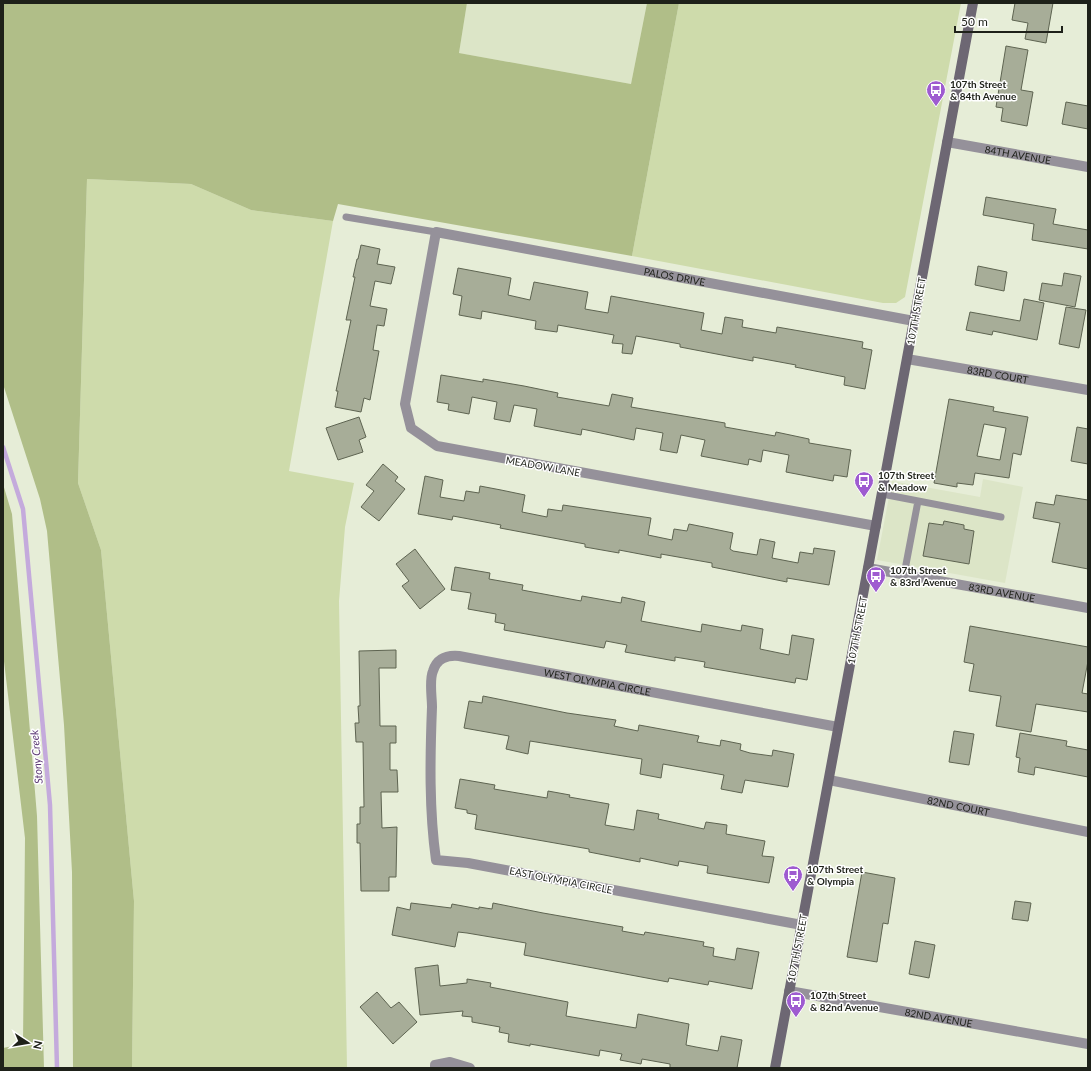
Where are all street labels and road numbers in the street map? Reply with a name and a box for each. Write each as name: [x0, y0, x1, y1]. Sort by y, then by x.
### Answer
street label: 84TH AVENUE: [984, 143, 1052, 166]
street label: PALOS DRIVE: [643, 265, 707, 288]
street label: 107TH STREET: [904, 276, 928, 346]
street label: 83RD COURT: [966, 363, 1029, 386]
street label: MEADOW LANE: [505, 454, 581, 478]
street label: 83RD AVENUE: [968, 580, 1036, 604]
street label: 107TH STREET: [845, 595, 869, 665]
street label: WEST OLYMPIA CIRCLE: [543, 666, 652, 698]
street label: 82ND COURT: [926, 794, 991, 818]
street label: EAST OLYMPIA CIRCLE: [508, 864, 614, 896]
street label: 107TH STREET: [785, 913, 809, 983]
street label: 82ND AVENUE: [904, 1006, 974, 1029]

